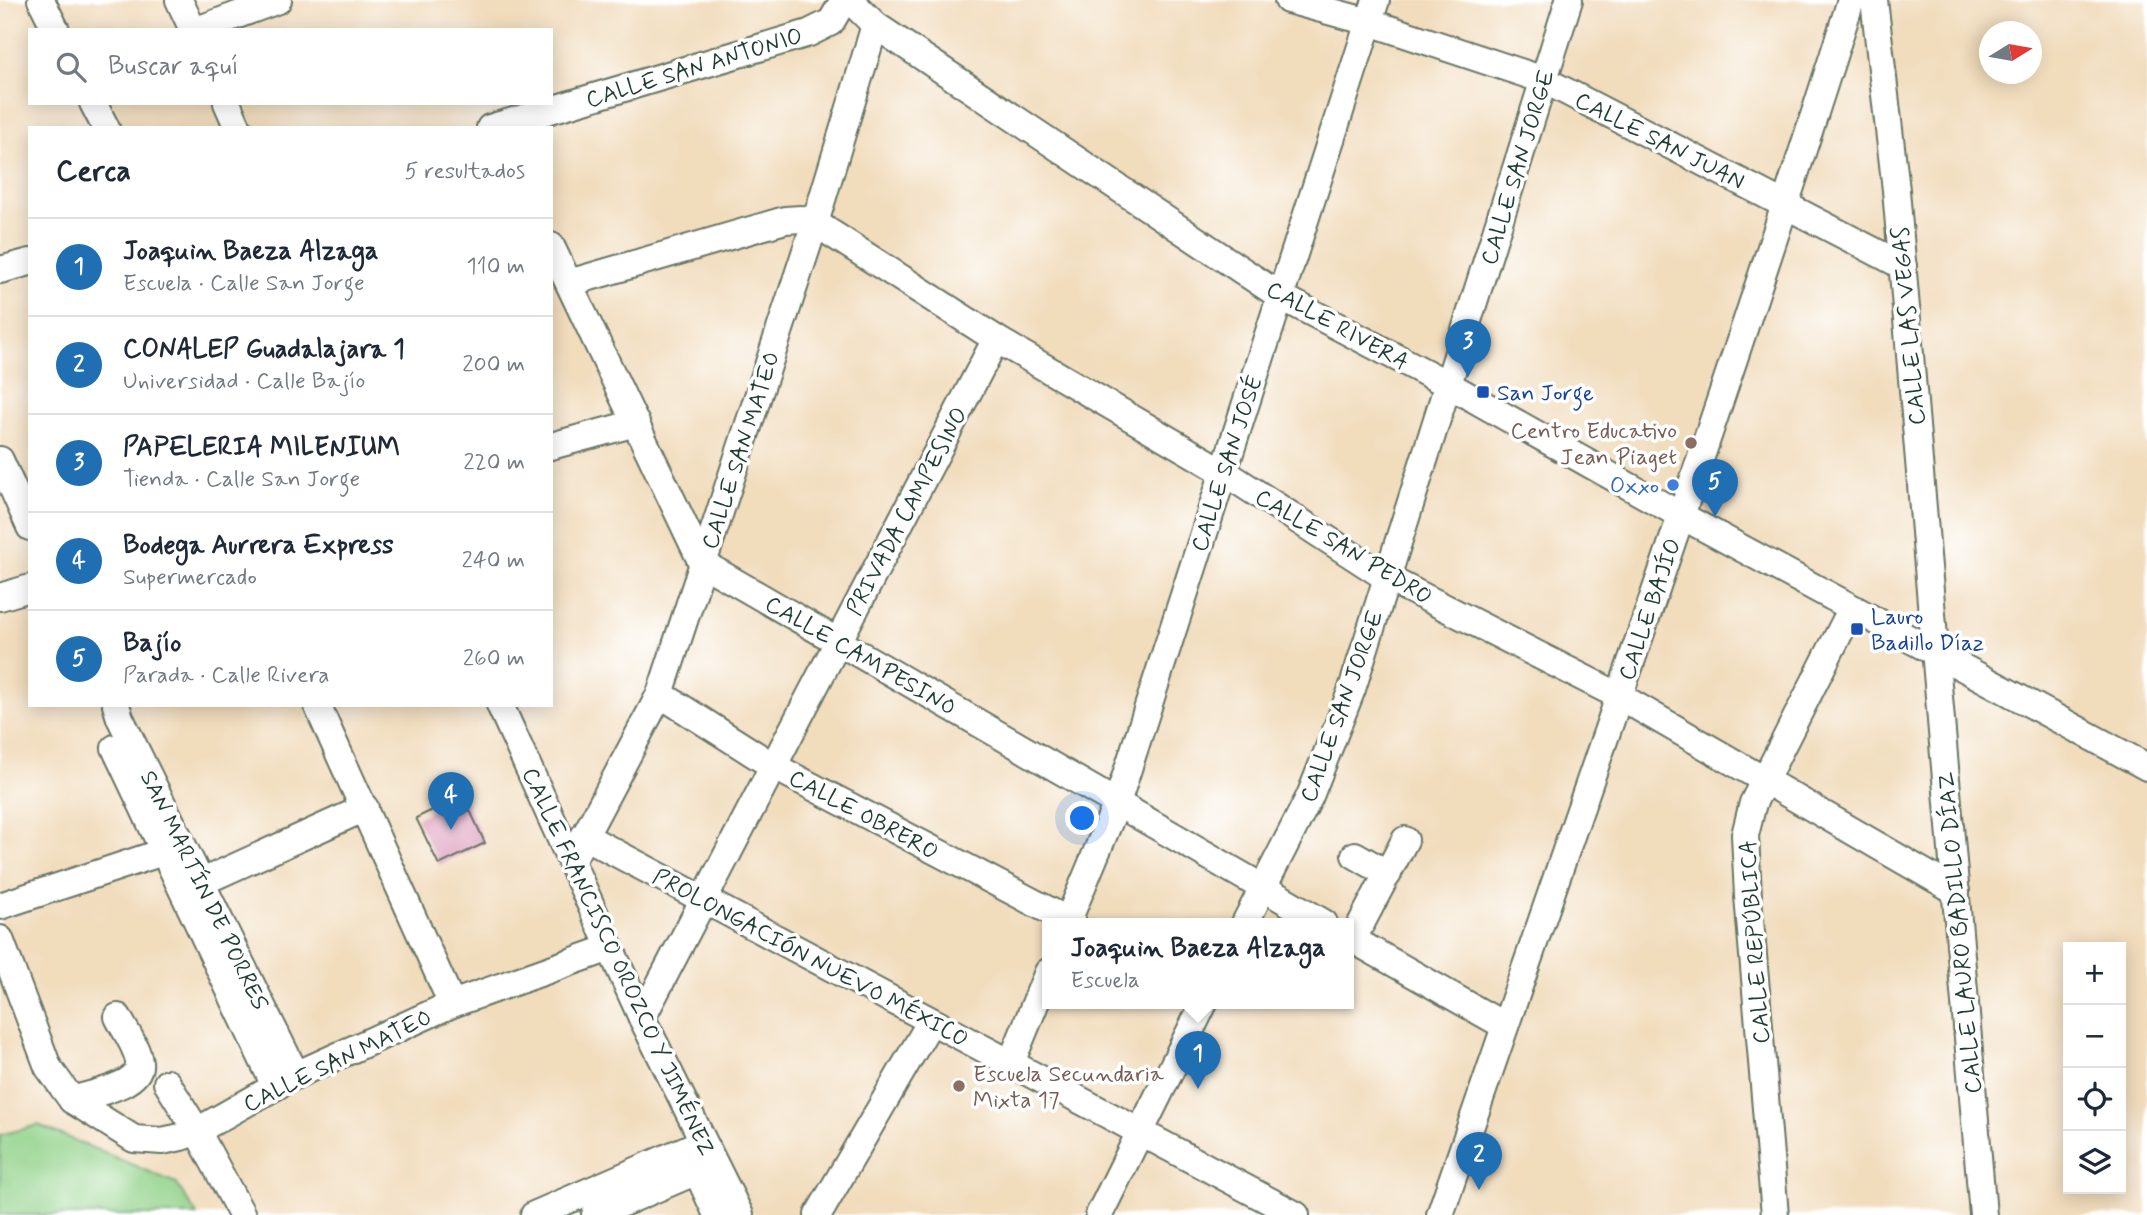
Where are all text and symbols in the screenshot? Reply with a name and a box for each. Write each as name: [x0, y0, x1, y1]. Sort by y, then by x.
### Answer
north arrow: [1979, 21, 2042, 84]
street label: CALLE SAN ANTONIO: [583, 22, 806, 116]
search box: [28, 28, 553, 105]
icon: search: [52, 48, 90, 86]
text: Buscar aquí: [108, 50, 239, 84]
street label: CALLE SAN JORGE: [1475, 66, 1563, 269]
street label: CALLE SAN JUAN: [1569, 86, 1749, 198]
text: Cerca: [56, 152, 131, 191]
text: 5 resultados: [404, 157, 525, 187]
street label: CALLE LAS VEGAS: [1886, 225, 1934, 426]
text: Joaquin Baeza Alzaga: [123, 235, 378, 269]
text: 1: [74, 252, 84, 282]
text: 110 m: [466, 252, 525, 282]
text: Escuela · Calle San Jorge: [123, 269, 365, 299]
street label: CALLE RIVERA: [1260, 275, 1414, 378]
pin: 3: [1445, 319, 1491, 377]
text: CONALEP Guadalajara 1: [123, 333, 405, 367]
street label: CALLE SAN MATEO: [696, 348, 788, 553]
text: 2: [73, 350, 85, 380]
text: 200 m: [462, 350, 525, 380]
text: Universidad · Calle Bajío: [123, 367, 365, 397]
street label: CALLE SAN JOSÉ: [1184, 371, 1271, 556]
place label: San Jorge: [1497, 379, 1594, 411]
marker: San Jorge: [1475, 384, 1491, 400]
street label: PRIVADA CAMPESINO: [840, 403, 975, 621]
place label: Centro Educativo Jean Piaget: [1510, 417, 1677, 473]
text: PAPELERIA MILENIUM: [123, 431, 400, 465]
marker: Centro Educativo Jean Piaget: [1683, 435, 1699, 451]
text: 3: [74, 448, 84, 478]
text: 220 m: [463, 448, 525, 478]
pin: 5: [1692, 459, 1738, 517]
text: Tienda · Calle San Jorge: [123, 465, 360, 495]
place label: Oxxo: [1610, 472, 1659, 502]
marker: Oxxo: [1665, 477, 1681, 493]
street label: CALLE SAN PEDRO: [1249, 483, 1437, 613]
text: Bodega Aurrera Express: [123, 529, 394, 563]
street label: CALLE BAJÍO: [1613, 535, 1689, 685]
text: 4: [72, 546, 86, 576]
text: 240 m: [461, 546, 525, 576]
text: Supermercado: [123, 563, 257, 593]
street label: CALLE CAMPESINO: [759, 590, 961, 724]
place label: Lauro Badillo Díaz: [1871, 603, 1984, 659]
street label: CALLE SAN JORGE: [1294, 606, 1392, 807]
marker: Lauro Badillo Díaz: [1849, 621, 1865, 637]
text: Bajío: [123, 627, 181, 661]
text: 5: [72, 644, 86, 674]
text: 260 m: [463, 644, 525, 674]
text: Parada · Calle Rivera: [123, 661, 330, 691]
street label: CALLE FRANCISCO OROZCO Y JIMÉNEZ: [514, 763, 721, 1161]
street label: CALLE OBRERO: [783, 764, 943, 868]
street label: SAN MARTÍN DE PORRES: [132, 766, 274, 1016]
street label: CALLE LAURO BADILLO DÍAZ: [1932, 771, 1990, 1095]
pin: 4: [428, 772, 474, 830]
your location: [1065, 801, 1099, 835]
street label: CALLE REPÚBLICA: [1734, 839, 1778, 1045]
street label: PROLONGACIÓN NUEVO MÉXICO: [647, 862, 974, 1055]
popup: [1042, 918, 1354, 1009]
text: Joaquin Baeza Alzaga: [1070, 932, 1326, 966]
map controls: [2063, 942, 2126, 1194]
button: +: [2063, 942, 2126, 1005]
text: Escuela: [1070, 966, 1140, 996]
street label: CALLE SAN MATEO: [239, 1003, 437, 1120]
button: −: [2063, 1005, 2126, 1068]
pin: 1: [1175, 1031, 1221, 1089]
place label: Escuela Secundaria Mixta 17: [973, 1060, 1164, 1116]
button: locate: [2063, 1068, 2126, 1131]
marker: Escuela Secundaria Mixta 17: [951, 1078, 967, 1094]
button: layers: [2063, 1131, 2126, 1194]
pin: 2: [1456, 1132, 1502, 1190]

